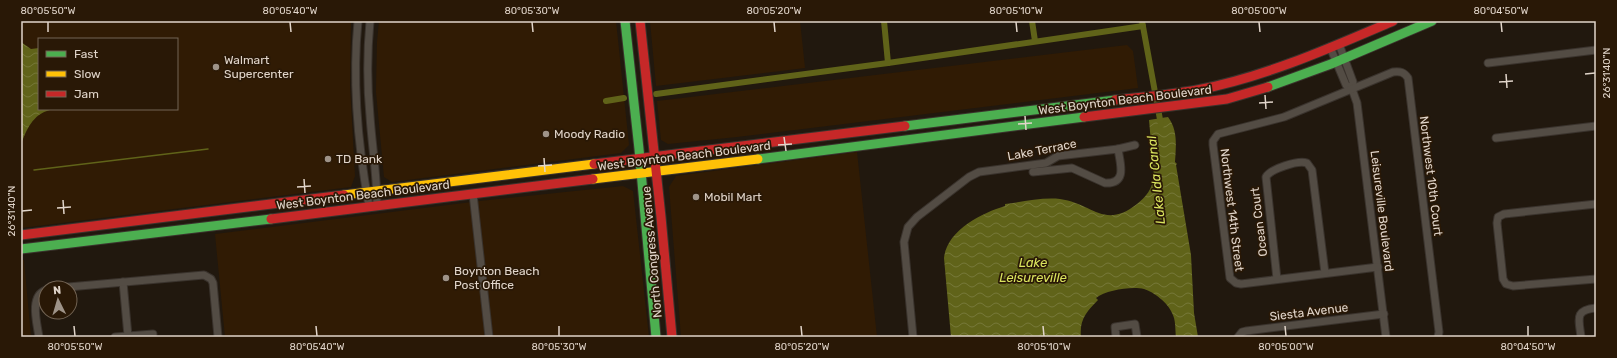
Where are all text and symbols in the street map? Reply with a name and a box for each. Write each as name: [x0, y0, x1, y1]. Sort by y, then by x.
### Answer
text: 80°05'50"W: [20, 5, 76, 17]
text: 80°05'40"W: [263, 5, 317, 17]
text: 80°05'30"W: [504, 5, 560, 17]
text: 80°05'20"W: [746, 5, 802, 17]
text: 80°05'10"W: [989, 5, 1043, 17]
text: 80°05'00"W: [1231, 5, 1287, 17]
text: 80°04'50"W: [1473, 5, 1529, 17]
legend: [38, 38, 178, 110]
text: Fast: [74, 47, 98, 61]
text: 26°31'40"N: [1601, 48, 1613, 98]
place label: Walmart Supercenter: [224, 53, 294, 81]
marker: Walmart Supercenter: [211, 62, 221, 72]
text: Slow: [74, 67, 101, 81]
street label: West Boynton Beach Boulevard: [1038, 82, 1212, 118]
text: Jam: [74, 87, 99, 101]
street label: Northwest 10th Court: [1417, 115, 1445, 237]
place label: Moody Radio: [554, 127, 625, 141]
marker: Moody Radio: [541, 129, 551, 139]
water label: Lake Ida Canal: [1144, 134, 1168, 225]
street label: Lake Terrace: [1006, 136, 1078, 164]
street label: West Boynton Beach Boulevard: [597, 138, 771, 174]
street label: Northwest 14th Street: [1218, 148, 1247, 273]
street label: Leisureville Boulevard: [1368, 150, 1396, 272]
place label: TD Bank: [336, 152, 383, 166]
marker: TD Bank: [323, 154, 333, 164]
street label: West Boynton Beach Boulevard: [276, 177, 450, 213]
street label: North Congress Avenue: [639, 185, 665, 318]
text: 26°31'40"N: [6, 186, 18, 236]
street label: Ocean Court: [1248, 186, 1270, 257]
place label: Mobil Mart: [704, 190, 762, 204]
marker: Mobil Mart: [691, 192, 701, 202]
water label: Lake Leisureville: [999, 255, 1067, 285]
place label: Boynton Beach Post Office: [454, 264, 540, 292]
marker: Boynton Beach Post Office: [441, 273, 451, 283]
north arrow: [38, 280, 78, 320]
text: N: [53, 284, 62, 297]
street label: Siesta Avenue: [1269, 300, 1349, 324]
text: 80°05'50"W: [47, 341, 103, 353]
text: 80°05'40"W: [290, 341, 344, 353]
text: 80°05'30"W: [531, 341, 587, 353]
text: 80°05'20"W: [774, 341, 830, 353]
text: 80°05'10"W: [1017, 341, 1071, 353]
text: 80°05'00"W: [1258, 341, 1314, 353]
text: 80°04'50"W: [1500, 341, 1556, 353]

